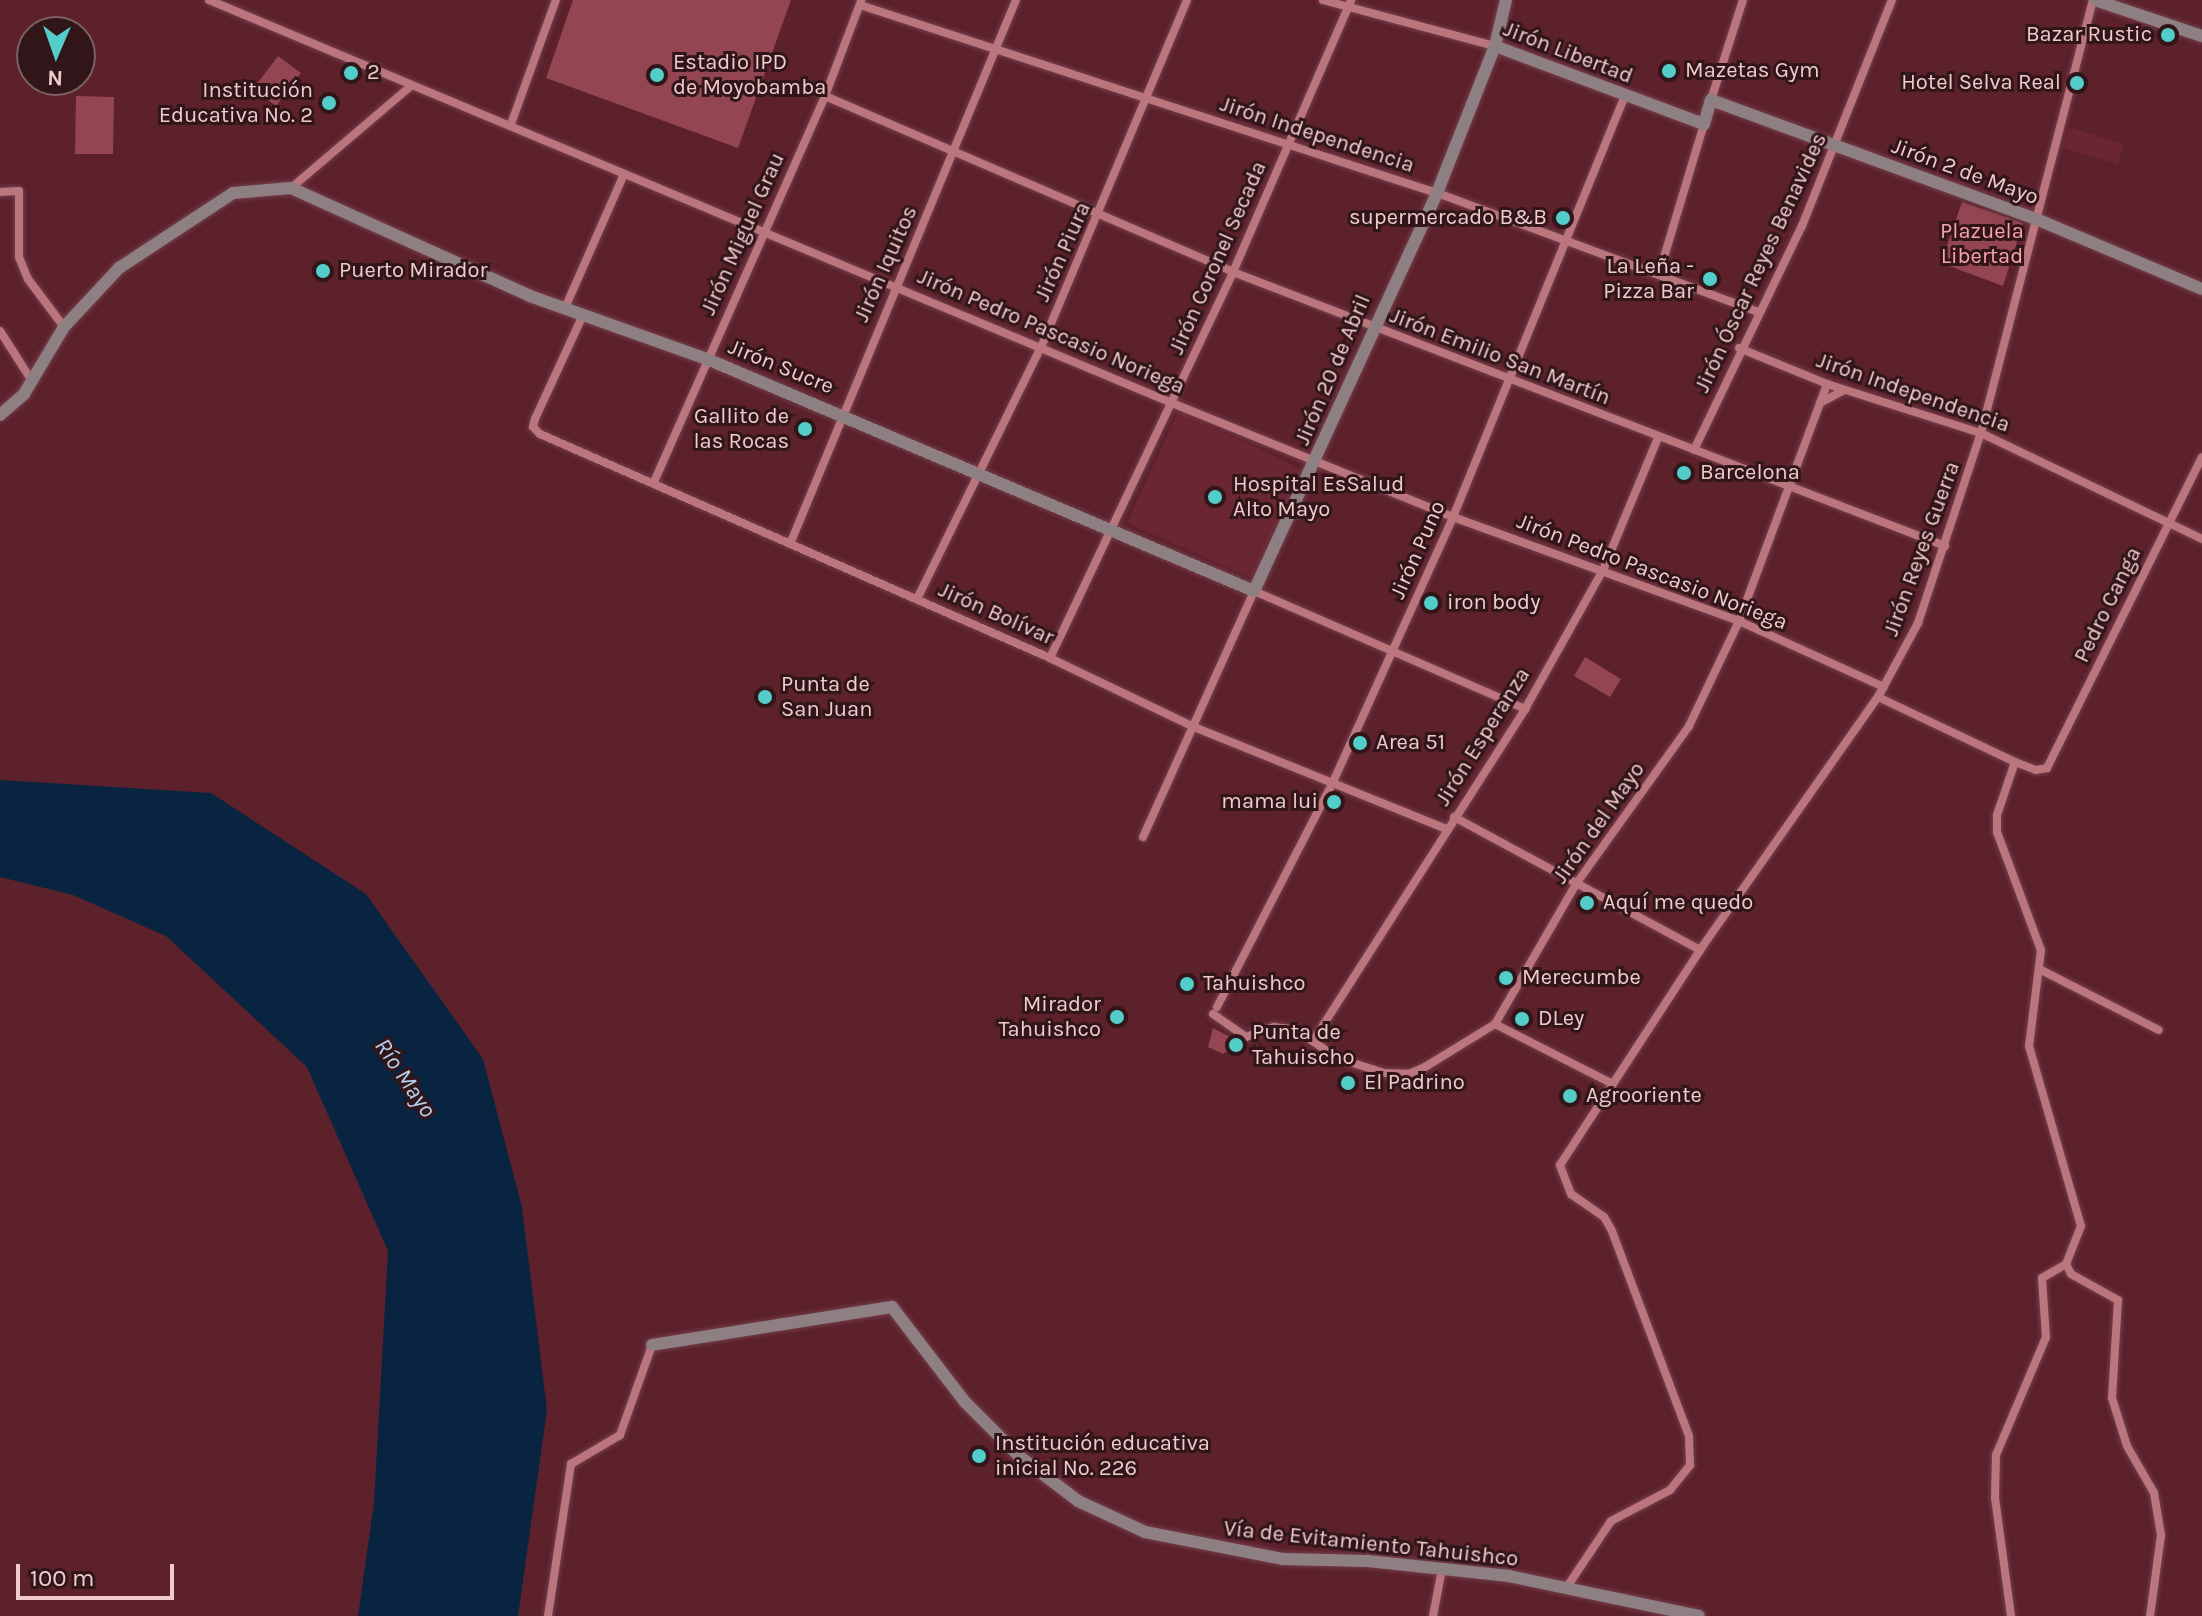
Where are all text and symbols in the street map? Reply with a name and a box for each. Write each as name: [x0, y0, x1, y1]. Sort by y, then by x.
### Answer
north arrow: [16, 16, 96, 96]
street label: Jirón Libertad: [1500, 16, 1636, 90]
place label: Bazar Rustic: [2026, 22, 2152, 48]
marker: Bazar Rustic: [2159, 26, 2177, 44]
place label: Estadio IPD de Moyobamba: [673, 49, 826, 100]
place label: Mazetas Gym: [1685, 58, 1820, 84]
place label: 2: [367, 60, 380, 86]
marker: Mazetas Gym: [1660, 62, 1678, 80]
marker: 2: [342, 64, 360, 82]
text: N: [47, 65, 64, 91]
marker: Estadio IPD de Moyobamba: [648, 66, 666, 84]
place label: Hotel Selva Real: [1901, 70, 2061, 96]
marker: Hotel Selva Real: [2068, 74, 2086, 92]
place label: Institución Educativa No. 2: [159, 77, 313, 128]
street label: Jirón Independencia: [1217, 91, 1417, 179]
marker: Institución Educativa No. 2: [320, 94, 338, 112]
street label: Jirón Óscar Reyes Benavides: [1689, 129, 1833, 397]
street label: Jirón 2 de Mayo: [1888, 133, 2042, 211]
street label: Jirón Miguel Grau: [695, 149, 791, 319]
street label: Jirón Coronel Secada: [1164, 157, 1272, 359]
street label: Jirón Piura: [1029, 198, 1097, 306]
street label: Jirón Iquitos: [849, 202, 923, 326]
place label: supermercado B&B: [1349, 205, 1547, 231]
marker: supermercado B&B: [1554, 209, 1572, 227]
park label: Plazuela Libertad: [1940, 218, 2024, 270]
place label: La Leña - Pizza Bar: [1603, 253, 1694, 304]
place label: Puerto Mirador: [339, 258, 488, 284]
marker: Puerto Mirador: [314, 262, 332, 280]
street label: Jirón Pedro Pascasio Noriega: [913, 264, 1189, 400]
marker: La Leña - Pizza Bar: [1701, 270, 1719, 288]
street label: Jirón 20 de Abril: [1289, 291, 1377, 449]
street label: Jirón Emilio San Martín: [1386, 303, 1614, 411]
street label: Jirón Sucre: [725, 334, 837, 400]
street label: Jirón Independencia: [1813, 348, 2013, 438]
place label: Gallito de las Rocas: [693, 403, 789, 454]
marker: Gallito de las Rocas: [796, 420, 814, 438]
street label: Jirón Reyes Guerra: [1878, 458, 1966, 640]
place label: Barcelona: [1700, 460, 1800, 486]
marker: Barcelona: [1675, 464, 1693, 482]
place label: Hospital EsSalud Alto Mayo: [1233, 471, 1404, 522]
marker: Hospital EsSalud Alto Mayo: [1204, 486, 1226, 508]
street label: Jirón Puno: [1385, 497, 1451, 603]
street label: Jirón Pedro Pascasio Noriega: [1513, 508, 1791, 636]
street label: Pedro Canga: [2069, 543, 2147, 667]
street label: Jirón Bolívar: [934, 577, 1058, 651]
place label: iron body: [1447, 590, 1540, 616]
marker: iron body: [1422, 594, 1440, 612]
street label: Jirón Esperanza: [1430, 663, 1536, 811]
place label: Punta de San Juan: [781, 671, 872, 722]
marker: Punta de San Juan: [756, 688, 774, 706]
place label: Area 51: [1376, 730, 1445, 756]
marker: Area 51: [1351, 734, 1369, 752]
street label: Jirón del Mayo: [1547, 757, 1651, 889]
place label: mama lui: [1221, 789, 1318, 815]
marker: mama lui: [1325, 793, 1343, 811]
place label: Aquí me quedo: [1603, 890, 1753, 916]
marker: Aquí me quedo: [1578, 894, 1596, 912]
place label: Merecumbe: [1522, 965, 1641, 991]
marker: Merecumbe: [1497, 969, 1515, 987]
place label: Tahuishco: [1203, 971, 1306, 997]
marker: Tahuishco: [1178, 975, 1196, 993]
place label: Mirador Tahuishco: [998, 991, 1101, 1042]
place label: DLey: [1538, 1006, 1584, 1032]
marker: Mirador Tahuishco: [1108, 1008, 1126, 1026]
marker: DLey: [1513, 1010, 1531, 1028]
place label: Punta de Tahuischo: [1252, 1019, 1355, 1070]
water label: Río Mayo: [368, 1033, 442, 1123]
marker: Punta de Tahuischo: [1227, 1036, 1245, 1054]
place label: El Padrino: [1364, 1070, 1465, 1096]
marker: El Padrino: [1339, 1074, 1357, 1092]
place label: Agrooriente: [1586, 1083, 1702, 1109]
marker: Agrooriente: [1561, 1087, 1579, 1105]
place label: Institución educativa inicial No. 226: [995, 1430, 1210, 1482]
marker: Institución educativa inicial No. 226: [970, 1447, 988, 1465]
street label: Vía de Evitamiento Tahuishco: [1222, 1515, 1520, 1573]
scale bar: [20, 1548, 178, 1598]
text: 100 m: [30, 1564, 95, 1592]

